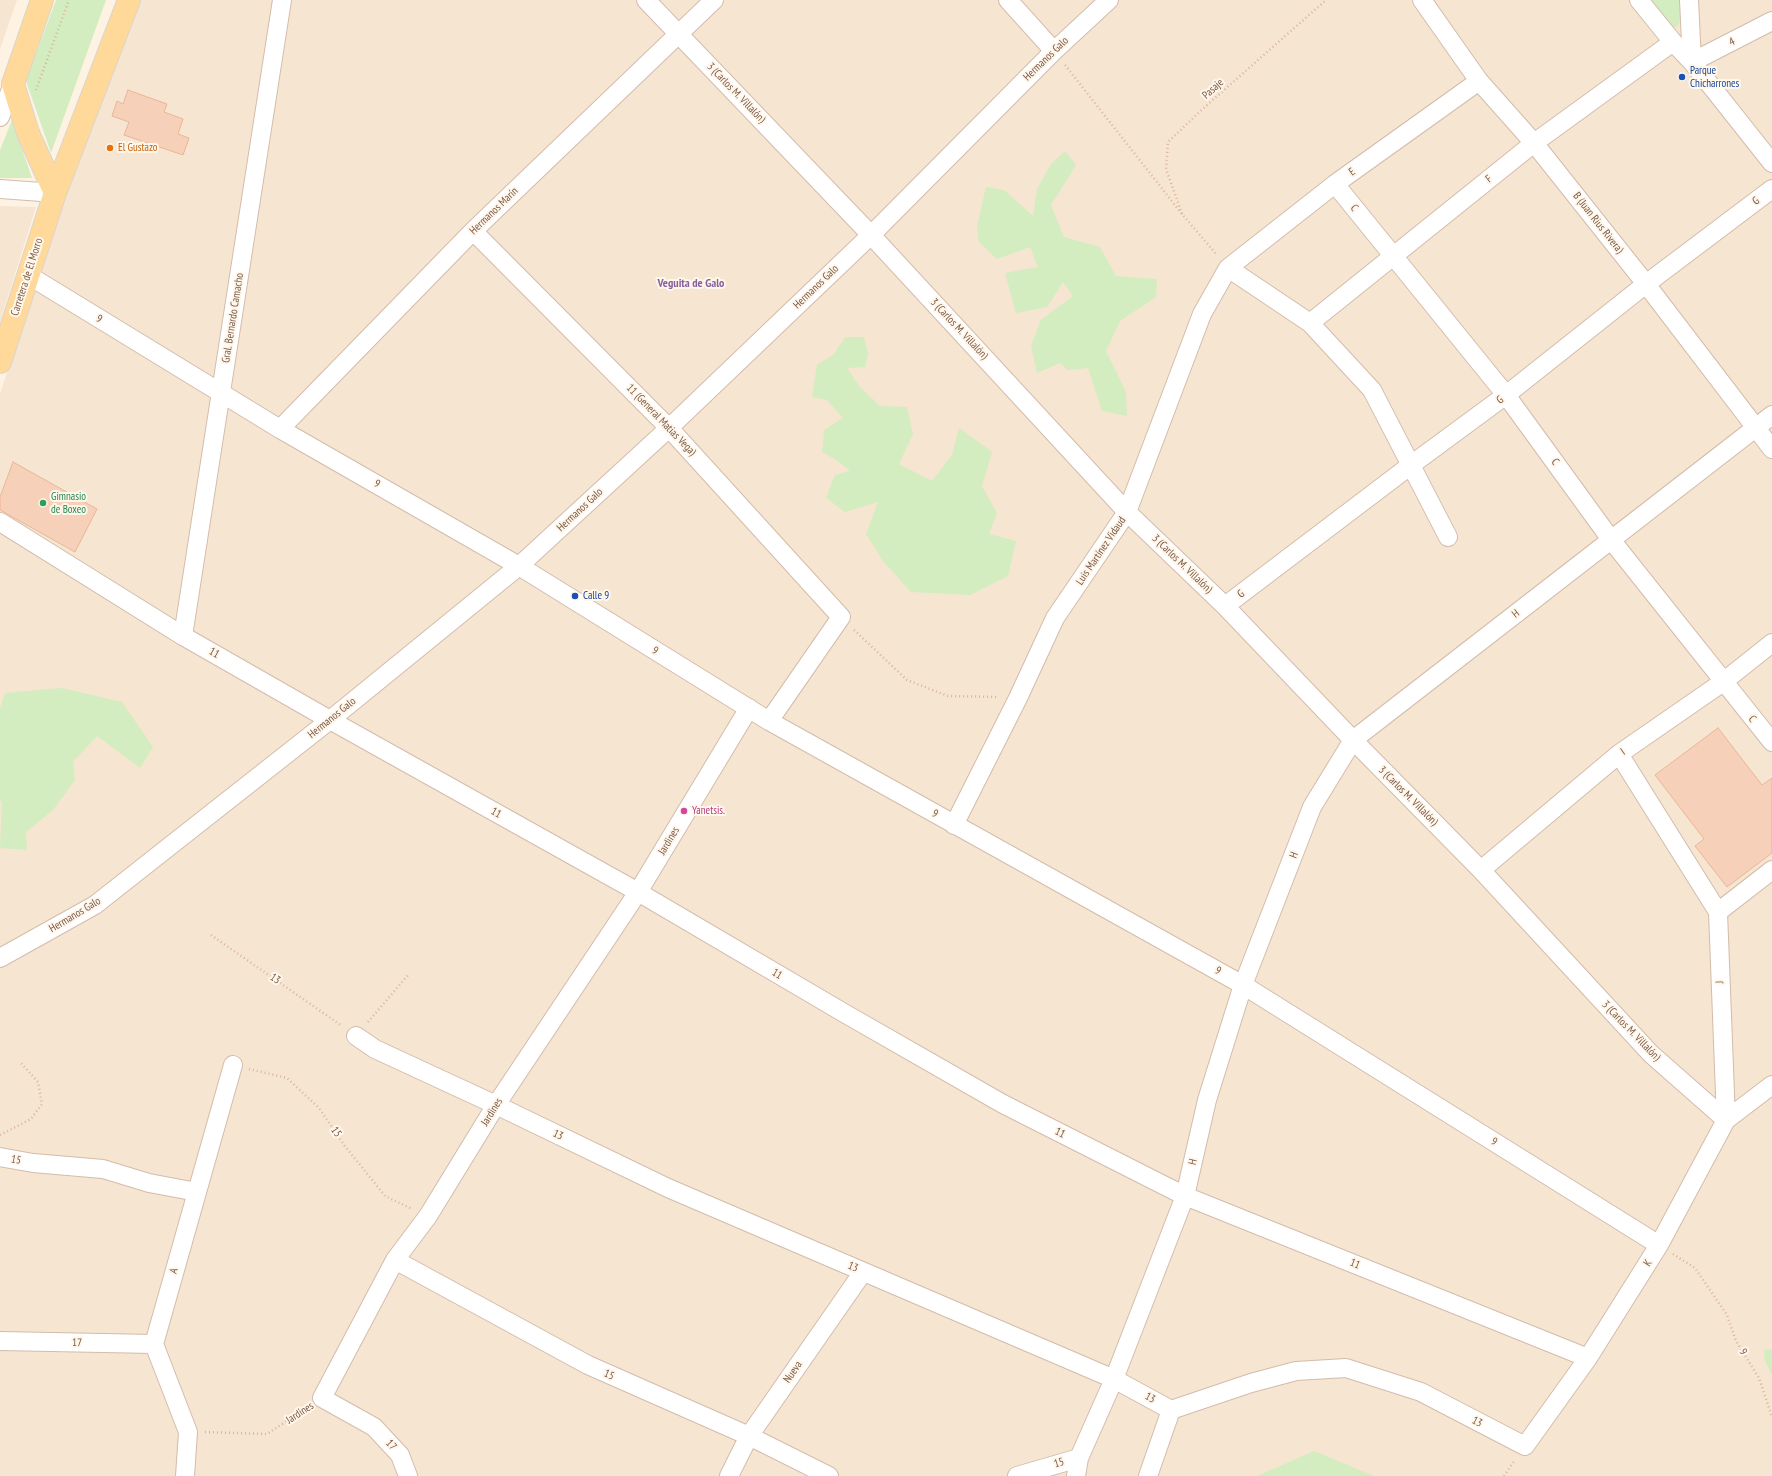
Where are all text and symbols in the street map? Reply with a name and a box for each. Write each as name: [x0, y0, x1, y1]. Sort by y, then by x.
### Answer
street label: Hermanos Galo: [1021, 34, 1071, 84]
street label: 4: [1727, 35, 1737, 49]
street label: 3 (Carlos M. Villalón): [704, 60, 768, 126]
place label: Parque Chicharrones: [1690, 64, 1739, 90]
marker: Parque Chicharrones: [1677, 72, 1687, 82]
street label: Pasaje: [1200, 76, 1226, 102]
place label: El Gustazo: [118, 141, 158, 155]
marker: El Gustazo: [105, 143, 115, 153]
street label: E: [1346, 165, 1358, 179]
street label: F: [1483, 172, 1495, 186]
street label: Hermanos Marín: [467, 185, 521, 237]
street label: B (Juan Rius Rivera): [1570, 190, 1626, 256]
street label: G: [1750, 194, 1762, 208]
street label: C: [1347, 202, 1361, 214]
street label: Carretera de El Morro: [8, 236, 46, 318]
street label: Hermanos Galo: [791, 262, 841, 312]
street label: Gral. Bernardo Camacho: [219, 272, 247, 364]
district label: Veguita de Galo: [658, 277, 724, 291]
street label: 3 (Carlos M. Villalón): [927, 296, 991, 362]
street label: 9: [93, 312, 105, 326]
street label: 11 (General Matias Vega): [623, 381, 699, 459]
street label: G: [1494, 393, 1506, 407]
street label: C: [1548, 456, 1562, 468]
street label: 9: [372, 477, 382, 491]
street label: Hermanos Galo: [554, 485, 606, 535]
place label: Gimnasio de Boxeo: [51, 490, 86, 516]
marker: Gimnasio de Boxeo: [38, 498, 48, 508]
street label: Luis Martínez Vidaud: [1073, 514, 1129, 588]
street label: 3 (Carlos M. Villalón): [1149, 532, 1215, 596]
street label: G: [1235, 587, 1247, 601]
place label: Calle 9: [583, 589, 609, 603]
marker: Calle 9: [570, 591, 580, 601]
street label: H: [1510, 607, 1522, 621]
street label: 9: [649, 644, 661, 658]
street label: 11: [206, 645, 222, 661]
street label: Hermanos Galo: [305, 695, 359, 741]
street label: C: [1745, 713, 1759, 725]
street label: I: [1618, 746, 1628, 758]
street label: 3 (Carlos M. Villalón): [1376, 764, 1440, 828]
place label: Yanetsis.: [692, 804, 725, 818]
street label: 11: [488, 805, 504, 821]
marker: Yanetsis.: [679, 806, 689, 816]
street label: 9: [930, 807, 940, 821]
street label: Jardines: [656, 825, 682, 857]
street label: H: [1287, 850, 1301, 860]
street label: Hermanos Galo: [47, 894, 103, 936]
street label: 9: [1213, 964, 1223, 978]
street label: 11: [769, 966, 785, 982]
street label: 13: [267, 971, 283, 987]
street label: J: [1713, 980, 1727, 984]
street label: 3 (Carlos M. Villalón): [1599, 998, 1663, 1064]
street label: Jardines: [478, 1096, 506, 1128]
street label: 15: [328, 1124, 344, 1140]
street label: 11: [1053, 1125, 1067, 1141]
street label: 13: [551, 1127, 565, 1143]
street label: 9: [1488, 1135, 1500, 1149]
street label: 15: [10, 1153, 22, 1167]
street label: H: [1186, 1158, 1200, 1166]
street label: 11: [1348, 1256, 1362, 1272]
street label: K: [1641, 1257, 1655, 1269]
street label: 13: [846, 1259, 860, 1275]
street label: A: [167, 1267, 181, 1275]
street label: 17: [72, 1336, 82, 1350]
street label: 9: [1736, 1346, 1750, 1358]
street label: Nueva: [781, 1359, 805, 1385]
street label: 15: [602, 1367, 616, 1383]
street label: 13: [1142, 1390, 1158, 1406]
street label: Jardines: [284, 1399, 316, 1427]
street label: 13: [1470, 1414, 1484, 1430]
street label: 17: [383, 1437, 399, 1453]
street label: 15: [1052, 1455, 1066, 1471]

